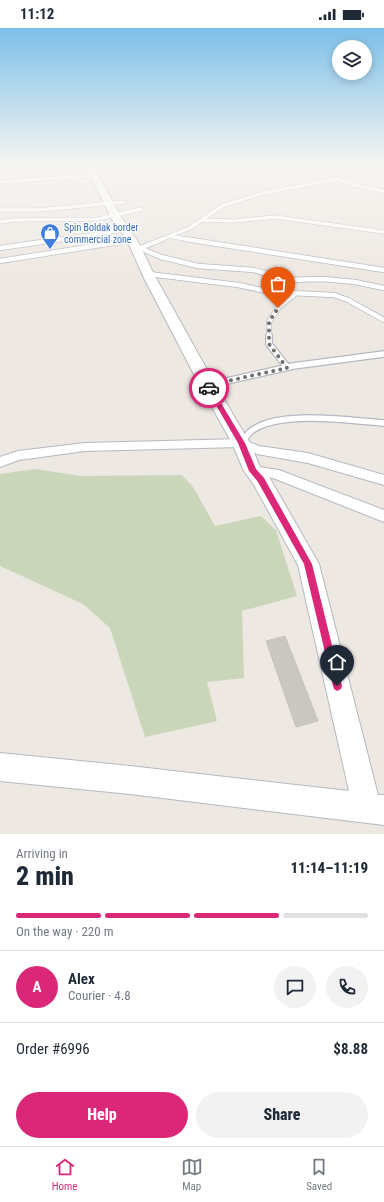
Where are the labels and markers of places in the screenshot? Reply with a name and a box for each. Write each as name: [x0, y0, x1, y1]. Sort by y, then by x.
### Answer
shop icon: Spin Boldak border commercial zone: [39, 222, 61, 250]
place label: Spin Boldak border commercial zone: [64, 222, 138, 245]
pin: [261, 267, 295, 308]
pin: [320, 645, 354, 686]

